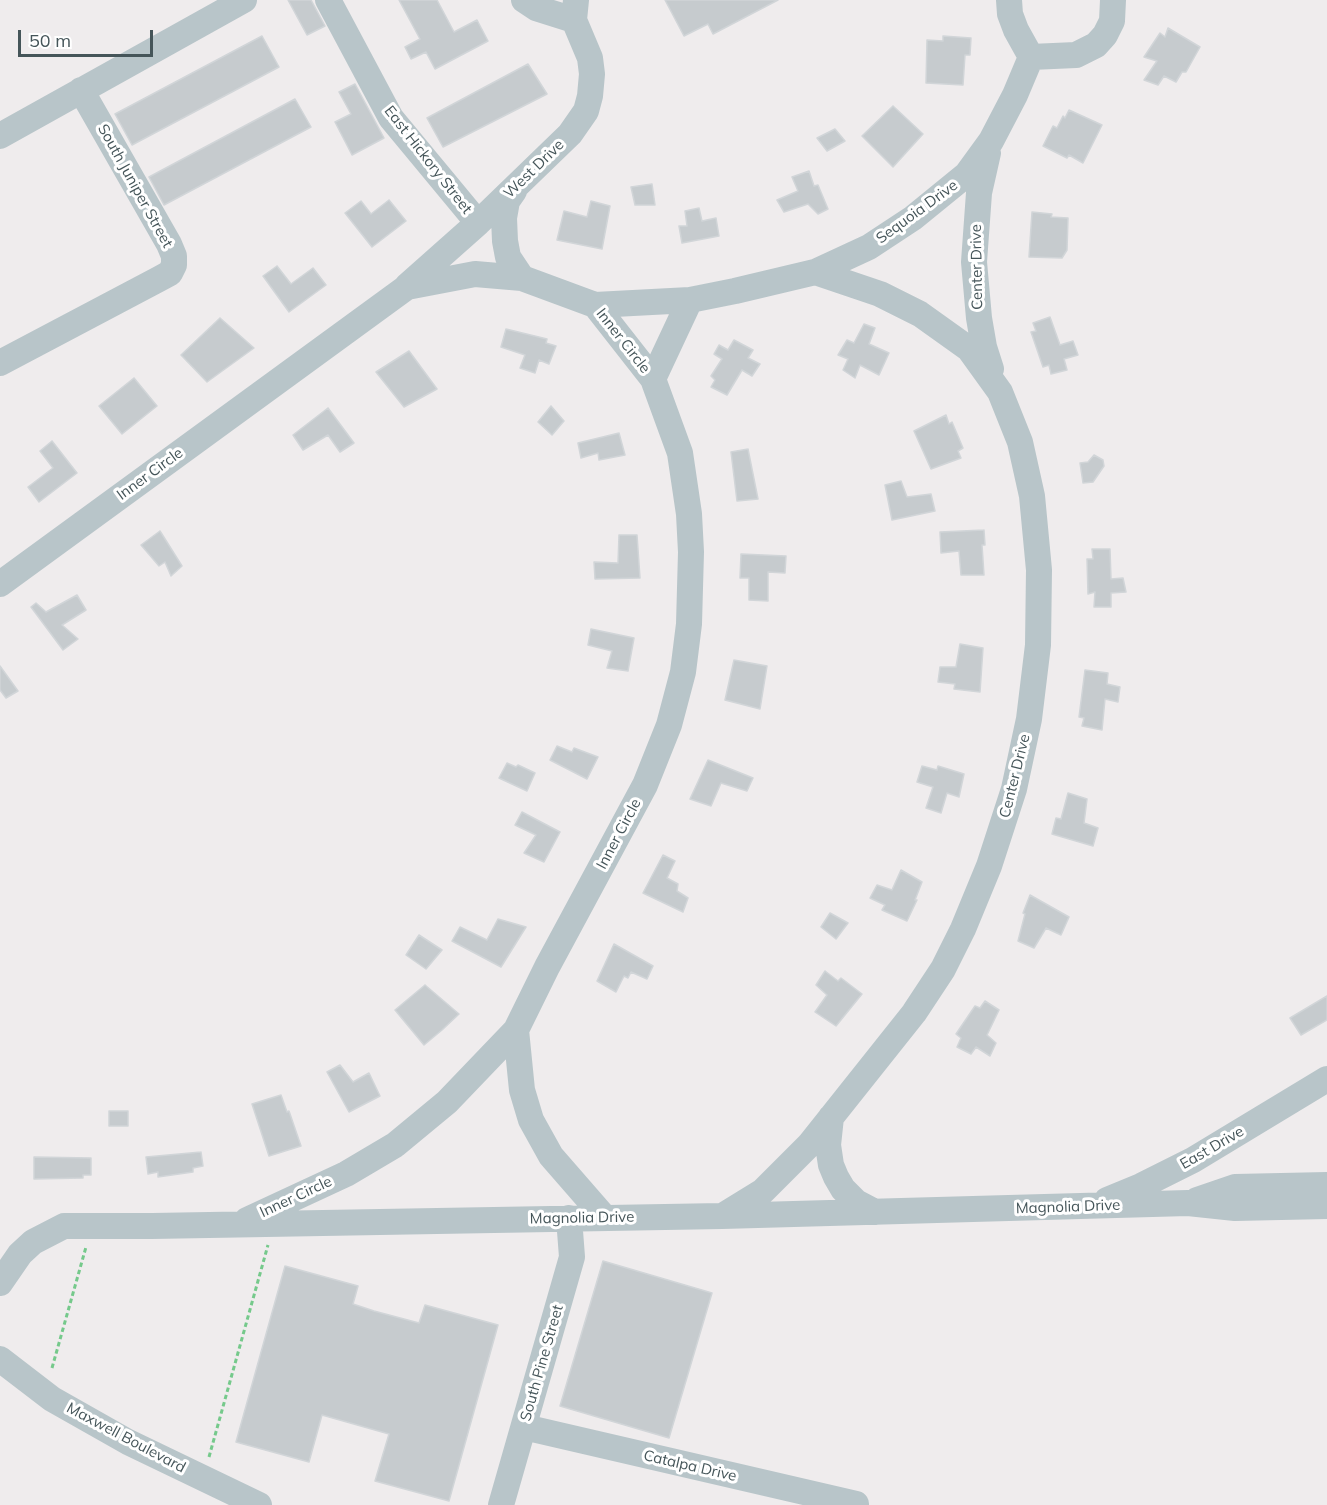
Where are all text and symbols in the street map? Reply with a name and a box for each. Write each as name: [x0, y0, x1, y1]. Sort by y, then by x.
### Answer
scale bar: [21, 18, 156, 56]
text: 50 m: [29, 29, 71, 52]
street label: East Hickory Street: [380, 102, 476, 218]
street label: South Juniper Street: [94, 121, 176, 251]
street label: West Drive: [500, 136, 568, 202]
street label: Sequoia Drive: [873, 176, 961, 248]
street label: Center Drive: [967, 224, 987, 310]
street label: Inner Circle: [592, 305, 654, 377]
street label: Inner Circle: [113, 444, 187, 504]
street label: Center Drive: [996, 732, 1034, 820]
street label: Inner Circle: [593, 796, 645, 872]
street label: East Drive: [1177, 1123, 1247, 1173]
street label: Inner Circle: [257, 1173, 335, 1221]
street label: Magnolia Drive: [1015, 1196, 1121, 1218]
street label: Magnolia Drive: [530, 1208, 634, 1228]
street label: South Pine Street: [517, 1303, 567, 1423]
street label: Maxwell Boulevard: [63, 1399, 189, 1477]
street label: Catalpa Drive: [642, 1447, 738, 1485]

